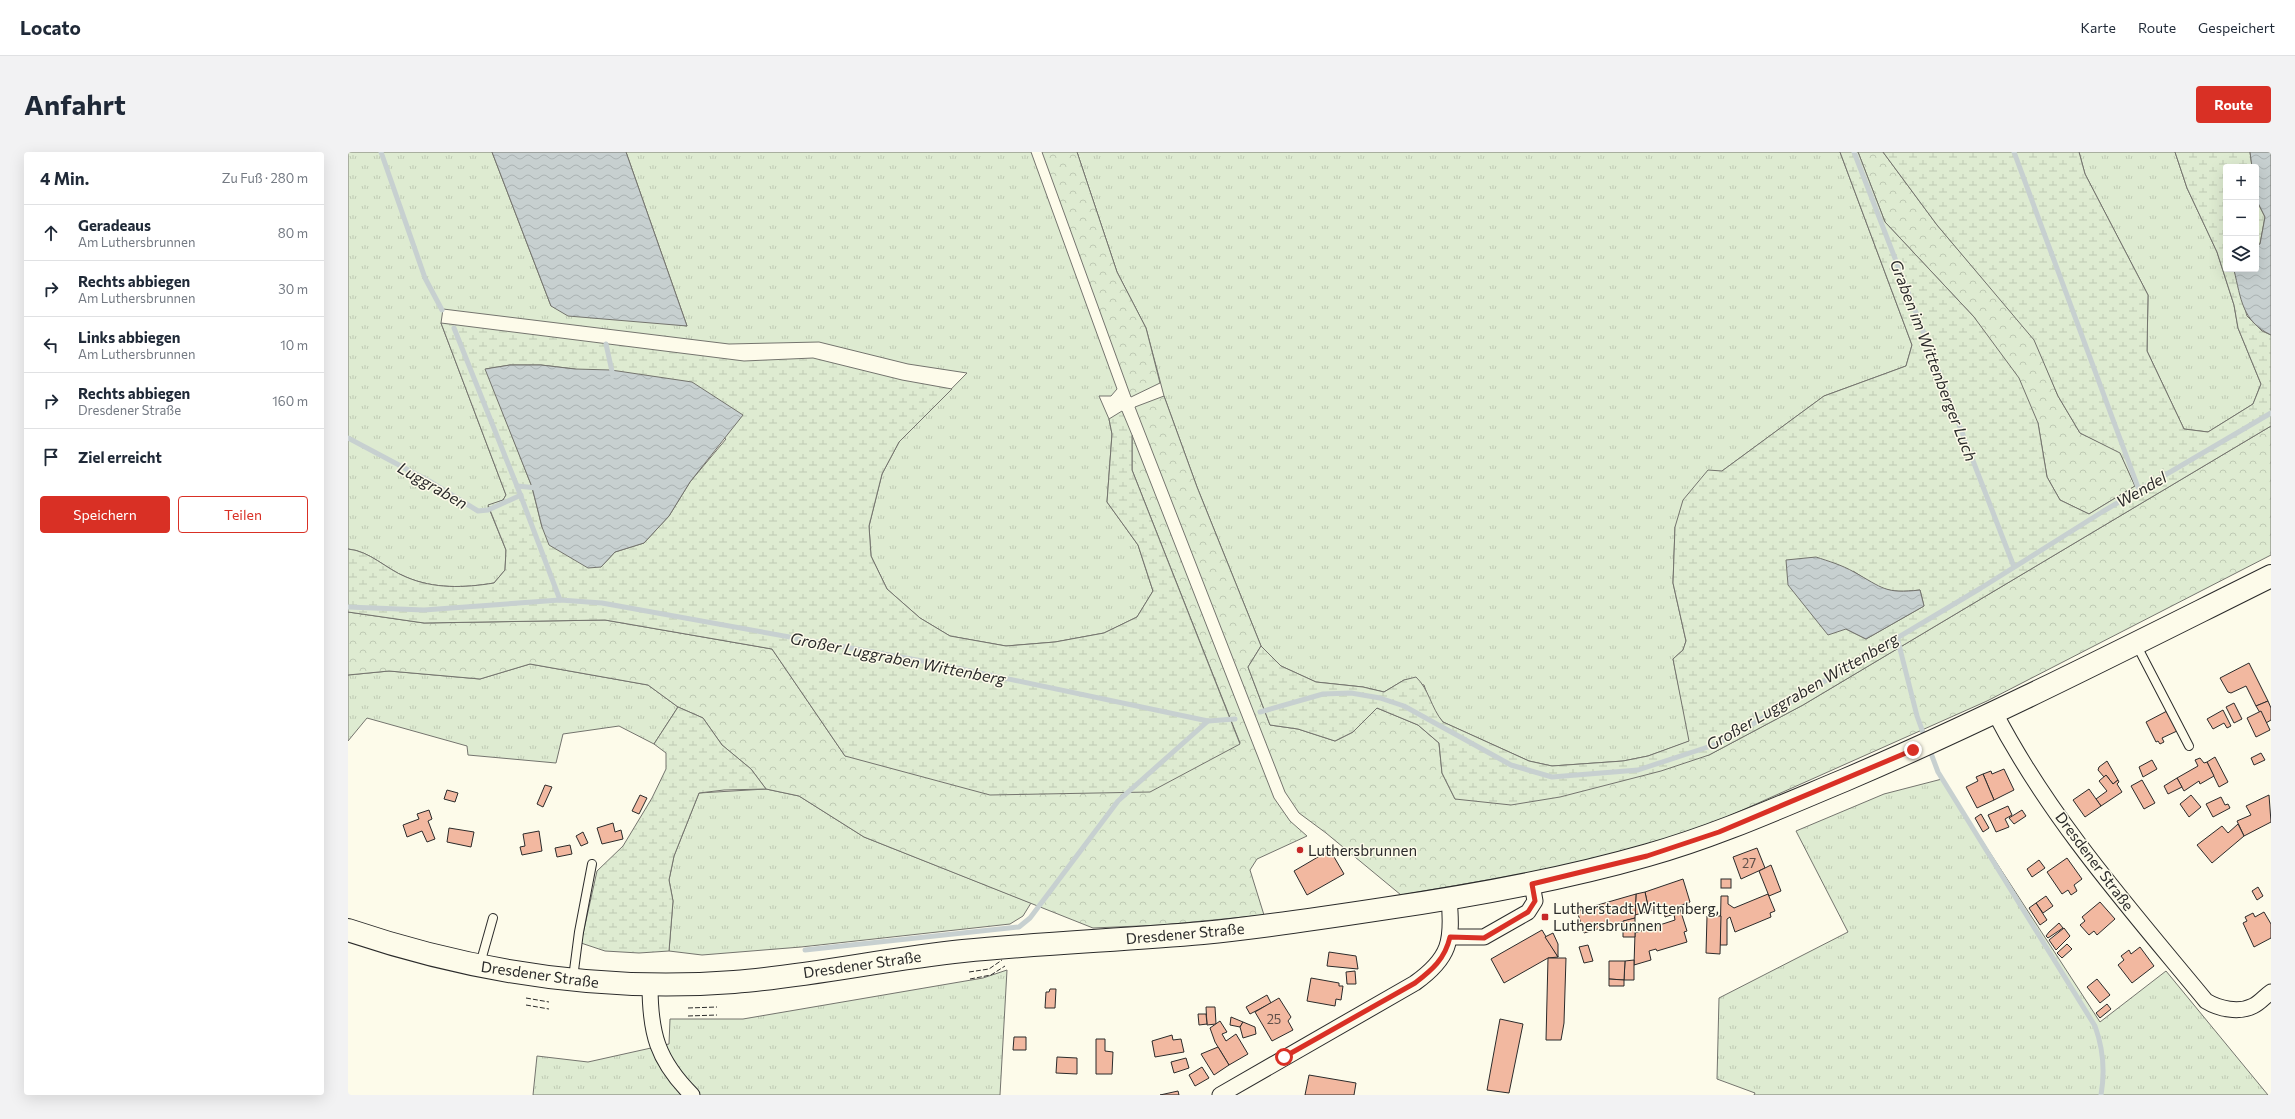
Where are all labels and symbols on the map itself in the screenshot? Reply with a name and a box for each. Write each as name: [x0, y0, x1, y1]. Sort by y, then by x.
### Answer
water label: Graben im Wittenberger Luch: [1887, 256, 1981, 464]
water label: Luggraben: [395, 457, 471, 513]
water label: Wendel: [2113, 467, 2170, 511]
water label: Großer Luggraben Wittenberg: [1702, 627, 1903, 754]
water label: Großer Luggraben Wittenberg: [789, 628, 1009, 688]
route end: [1904, 741, 1922, 759]
street label: Dresdener Straße: [2052, 808, 2138, 914]
place label: Luthersbrunnen: [1308, 841, 1417, 859]
marker: Luthersbrunnen: [1295, 845, 1305, 855]
house number: 27: [1742, 855, 1756, 871]
place label: Lutherstadt Wittenberg, Luthersbrunnen: [1553, 899, 1719, 934]
marker: Lutherstadt Wittenberg, Luthersbrunnen: [1540, 912, 1550, 922]
street label: Dresdener Straße: [1125, 919, 1245, 947]
street label: Dresdener Straße: [802, 947, 922, 981]
street label: Dresdener Straße: [480, 957, 600, 991]
house number: 25: [1267, 1011, 1281, 1027]
route start: [1275, 1048, 1293, 1066]

